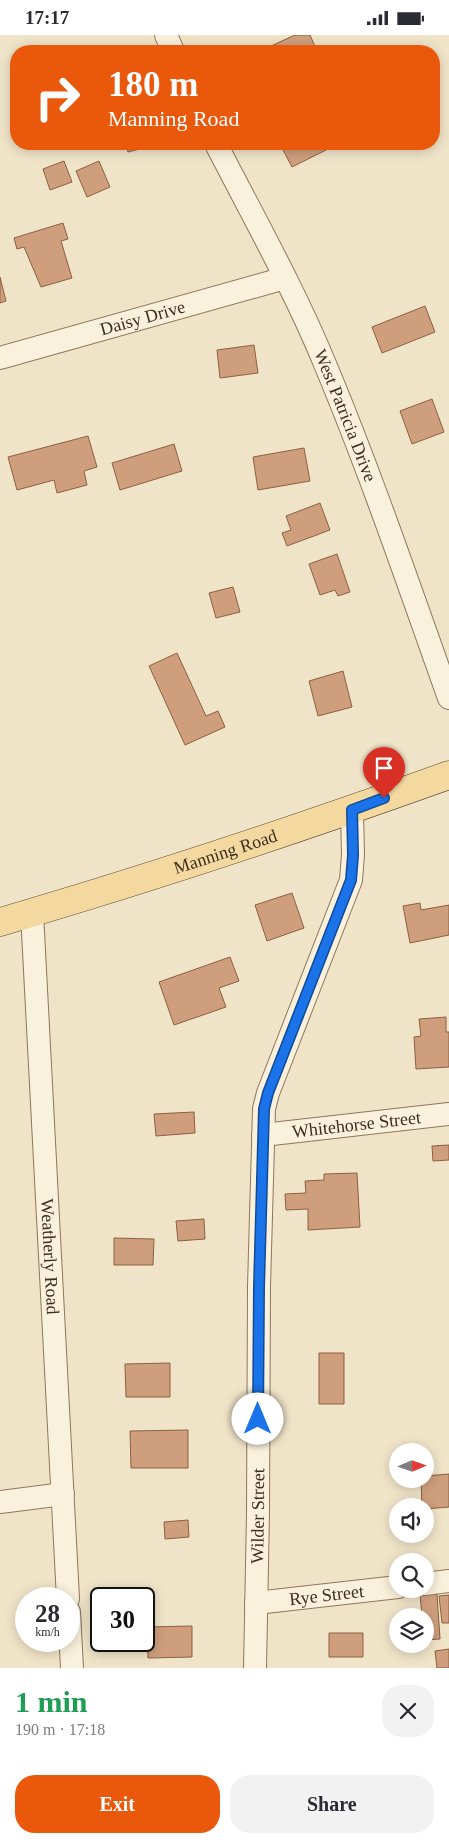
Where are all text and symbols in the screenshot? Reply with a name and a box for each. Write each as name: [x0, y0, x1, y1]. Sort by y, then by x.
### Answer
text: 17:17: [25, 7, 69, 28]
icon: right: [25, 65, 90, 130]
text: 180 m: [108, 65, 198, 104]
text: Manning Road: [108, 106, 239, 131]
street label: Daisy Drive: [98, 297, 187, 339]
street label: West Patricia Drive: [310, 346, 380, 484]
pin: [363, 747, 405, 798]
icon: arrive: [370, 754, 398, 782]
street label: Manning Road: [171, 826, 280, 878]
street label: Whitehorse Street: [291, 1107, 422, 1142]
street label: Weatherly Road: [37, 1198, 63, 1315]
position arrow: [231, 1392, 283, 1444]
north arrow: [389, 1443, 434, 1487]
map controls: [389, 1443, 434, 1653]
street label: Wilder Street: [247, 1468, 268, 1564]
button: sound: [389, 1498, 434, 1543]
button: search: [389, 1553, 434, 1598]
street label: Rye Street: [288, 1581, 365, 1609]
speed limit sign: 30: [90, 1587, 155, 1652]
text: 28: [35, 1600, 60, 1627]
button: layers: [389, 1608, 434, 1653]
text: km/h: [35, 1625, 60, 1639]
text: 1 min: [15, 1685, 88, 1718]
button: close: [382, 1685, 434, 1737]
text: 190 m · 17:18: [15, 1721, 105, 1738]
button: Exit: [15, 1775, 220, 1833]
button: Share: [230, 1775, 434, 1833]

